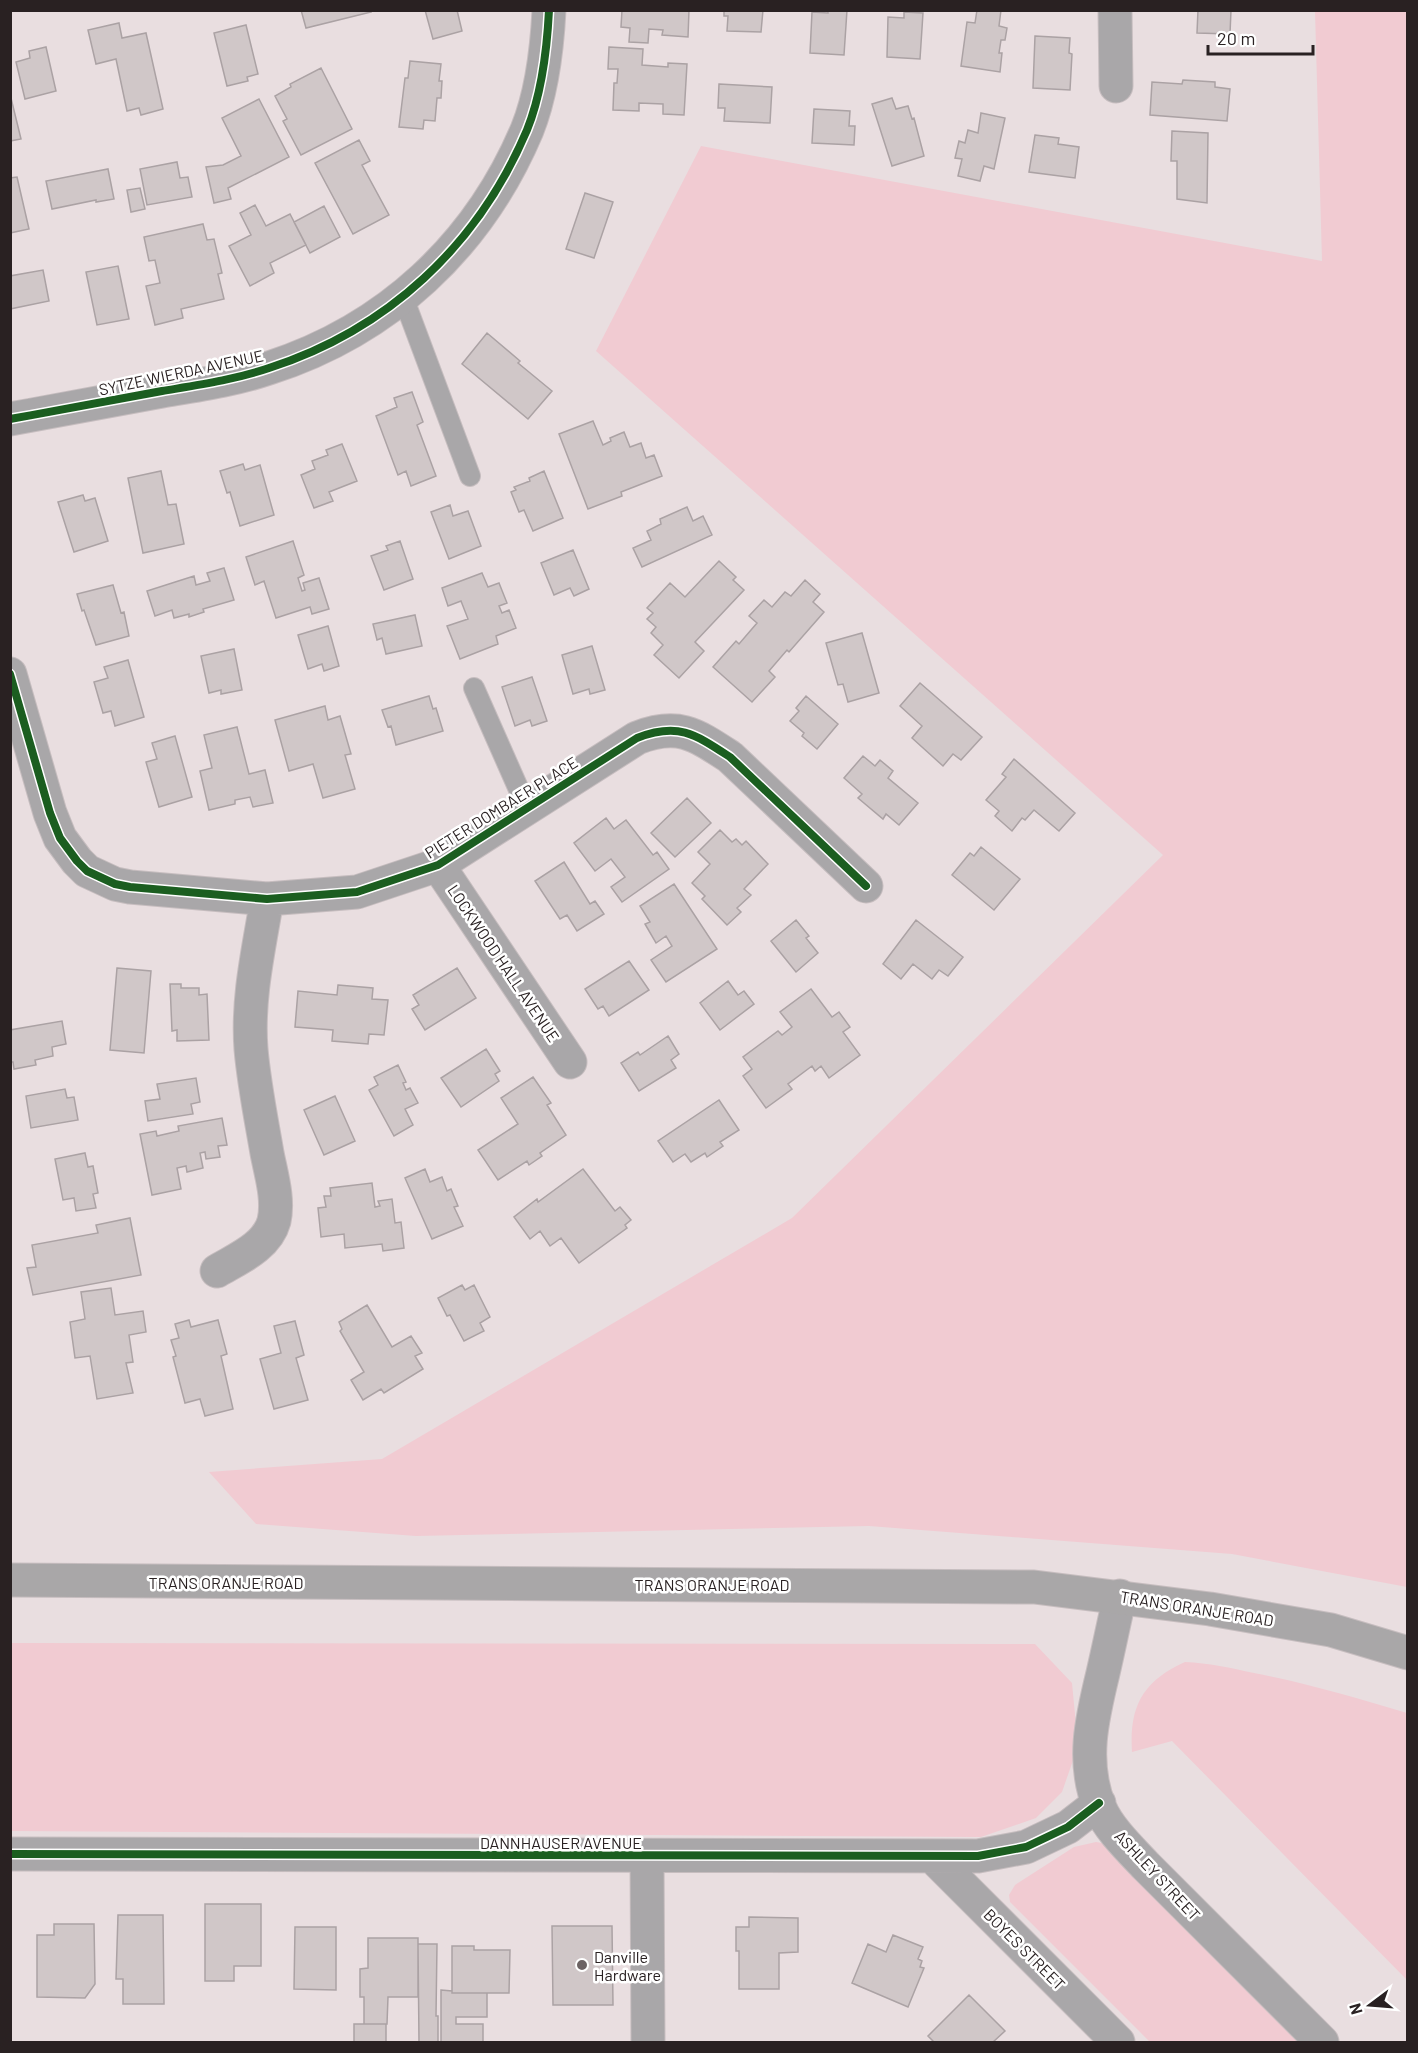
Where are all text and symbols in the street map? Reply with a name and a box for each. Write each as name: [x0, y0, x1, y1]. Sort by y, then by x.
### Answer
scale bar: [1208, 18, 1313, 56]
text: 20 m: [1217, 27, 1255, 49]
street label: SYTZE WIERDA AVENUE: [97, 345, 265, 399]
street label: PIETER DOMBAER PLACE: [421, 752, 581, 862]
street label: LOCKWOOD HALL AVENUE: [444, 881, 564, 1045]
street label: TRANS ORANJE ROAD: [149, 1573, 303, 1592]
street label: TRANS ORANJE ROAD: [635, 1575, 789, 1594]
street label: TRANS ORANJE ROAD: [1119, 1587, 1275, 1629]
street label: ASHLEY STREET: [1111, 1826, 1205, 1924]
street label: DANNHAUSER AVENUE: [480, 1833, 642, 1852]
street label: BOYES STREET: [980, 1904, 1070, 1994]
place label: Danville Hardware: [594, 1947, 661, 1984]
marker: Danville Hardware: [575, 1958, 589, 1972]
north arrow: [1340, 1975, 1400, 2035]
text: N: [1345, 2002, 1366, 2017]

